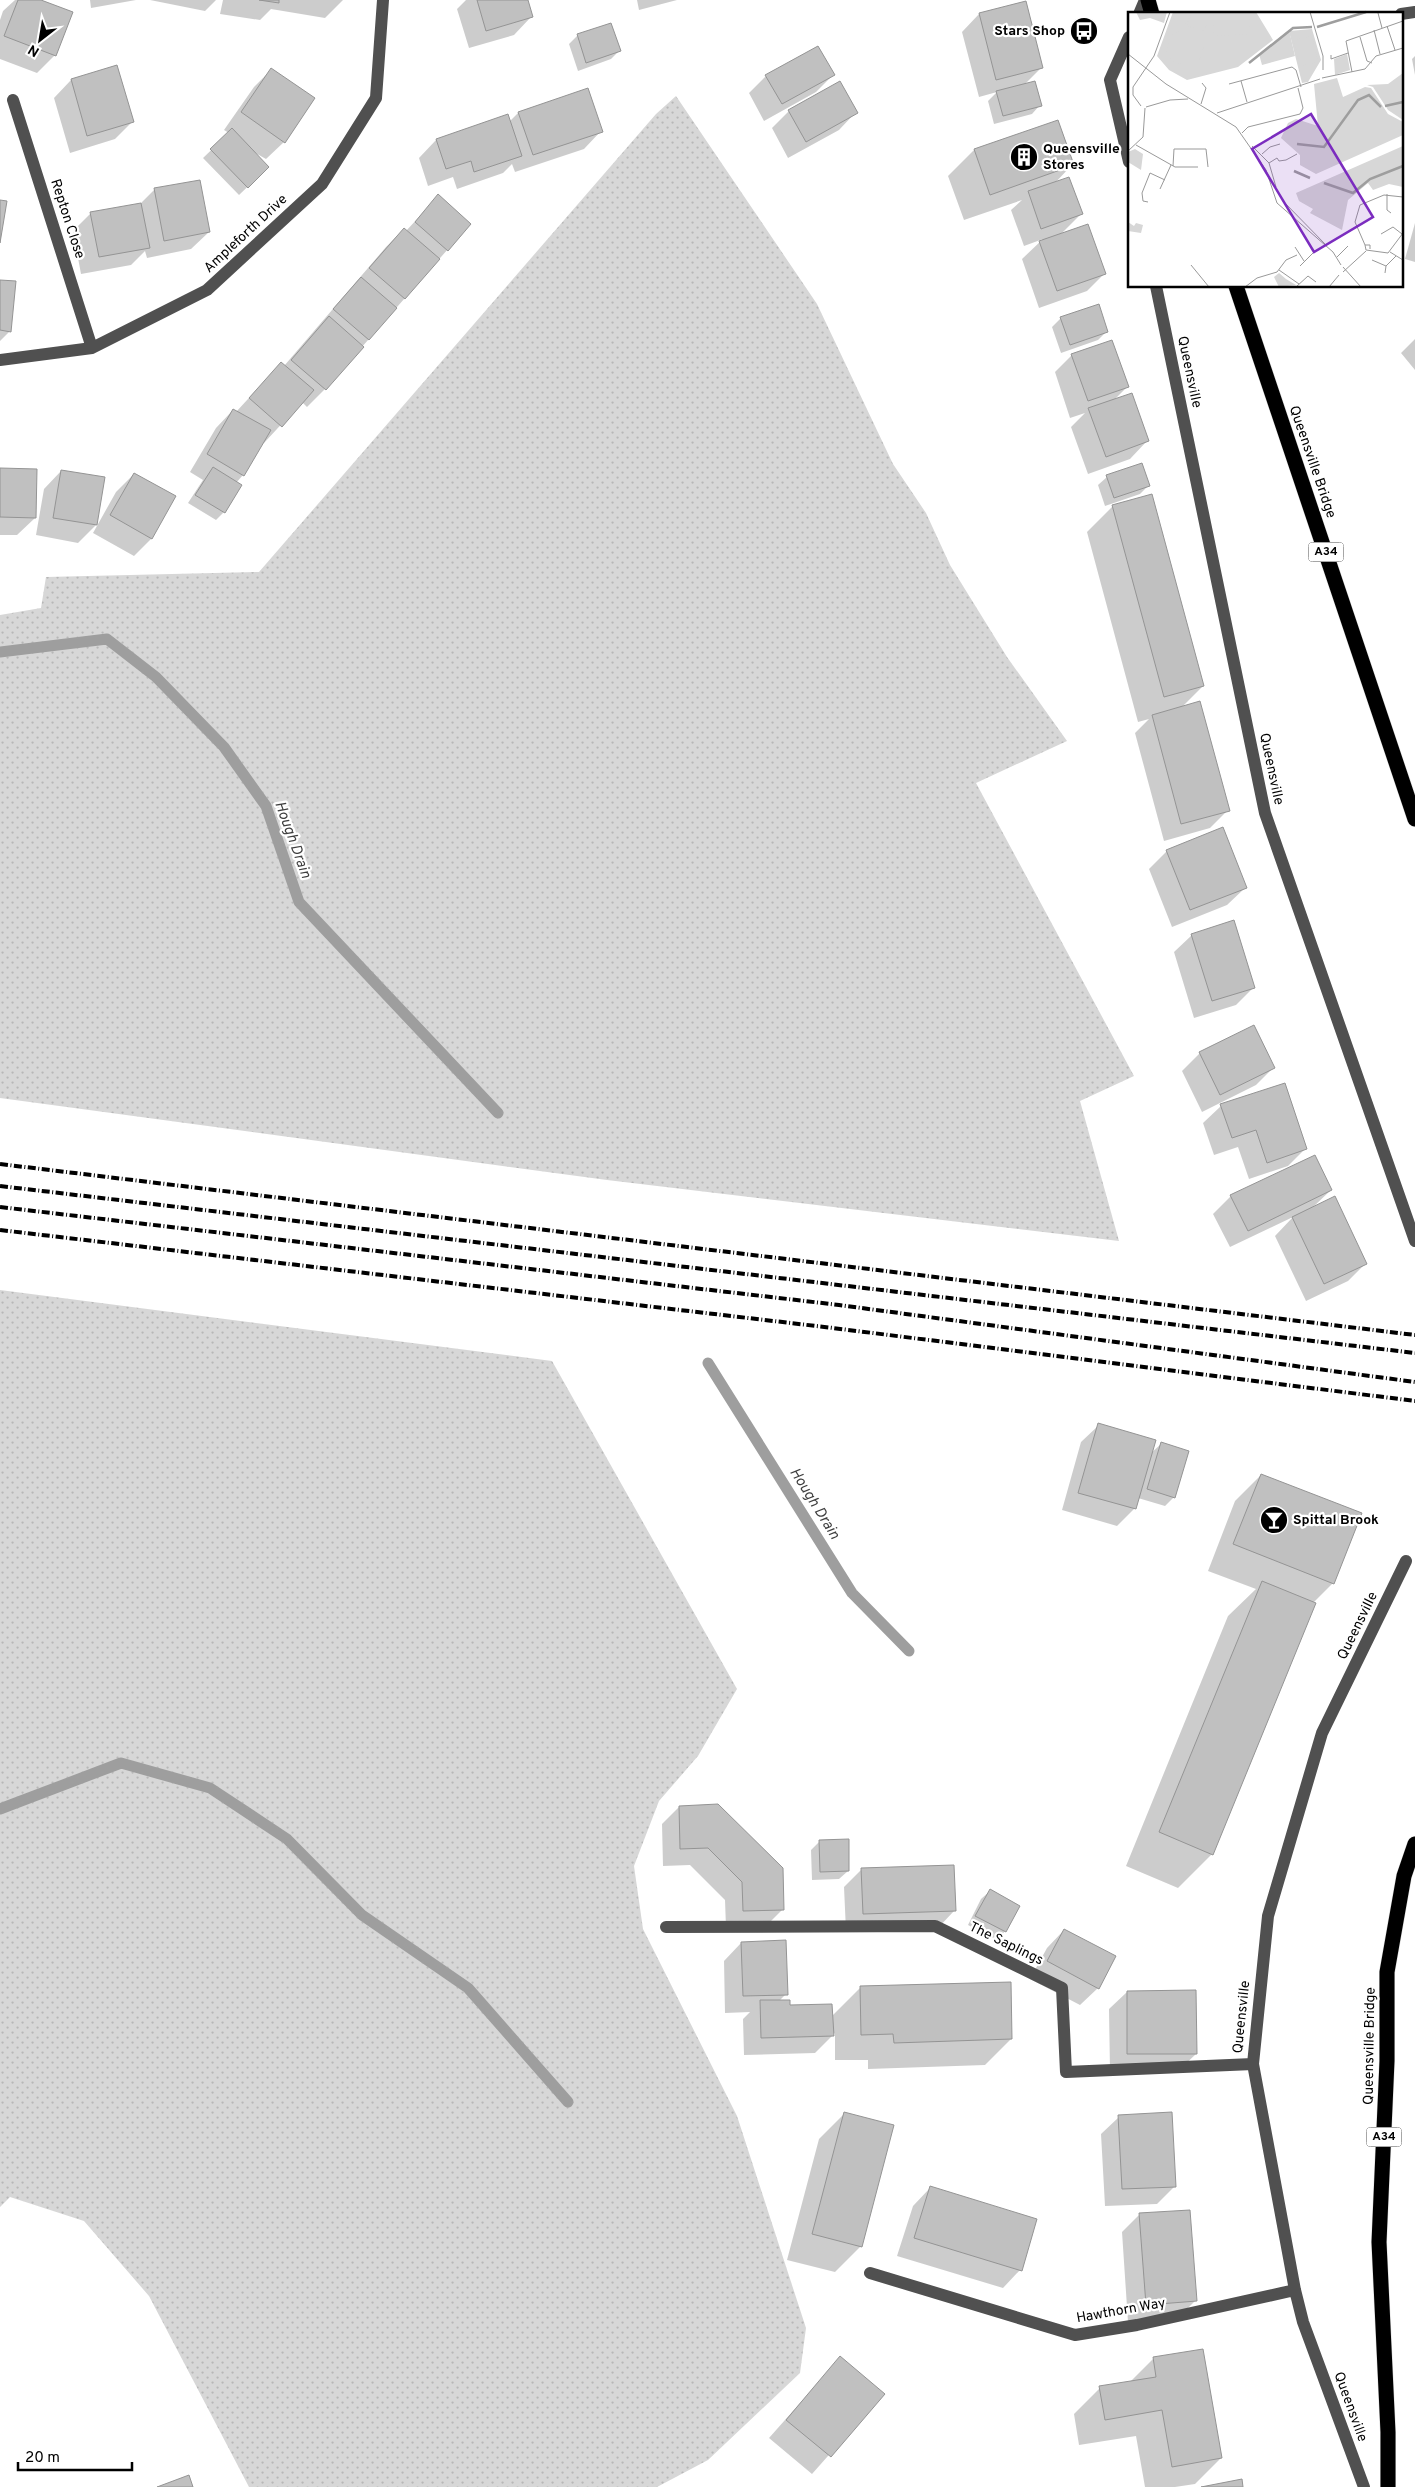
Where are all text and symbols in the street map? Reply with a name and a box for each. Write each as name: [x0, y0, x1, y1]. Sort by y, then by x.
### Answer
inset map: [1128, 12, 1402, 288]
north arrow: [15, 15, 65, 65]
bus stop icon: Stars Shop: [1069, 16, 1099, 46]
place label: Stars Shop: [994, 23, 1065, 40]
text: N: [25, 40, 43, 60]
place label: Queensville Stores: [1043, 141, 1120, 174]
building icon: Queensville Stores: [1009, 142, 1039, 172]
street label: Repton Close: [46, 177, 88, 261]
street label: Ampleforth Drive: [201, 191, 291, 277]
street label: Queensville: [1173, 334, 1205, 410]
street label: Queensville Bridge: [1285, 403, 1339, 521]
road number: A34: [1308, 542, 1344, 562]
street label: Queensville: [1255, 731, 1287, 807]
water label: Hough Drain: [269, 799, 315, 881]
water label: Hough Drain: [785, 1465, 843, 1543]
bar icon: Spittal Brook: [1259, 1505, 1289, 1535]
place label: Spittal Brook: [1293, 1512, 1379, 1529]
street label: Queensville: [1334, 1589, 1382, 1663]
street label: The Saplings: [966, 1919, 1046, 1969]
street label: Queensville: [1230, 1980, 1254, 2054]
street label: Queensville Bridge: [1360, 1987, 1380, 2105]
road number: A34: [1366, 2128, 1402, 2146]
street label: Hawthorn Way: [1075, 2295, 1167, 2327]
street label: Queensville: [1329, 2370, 1371, 2444]
scale bar: [18, 2440, 131, 2472]
text: 20 m: [25, 2449, 60, 2468]

